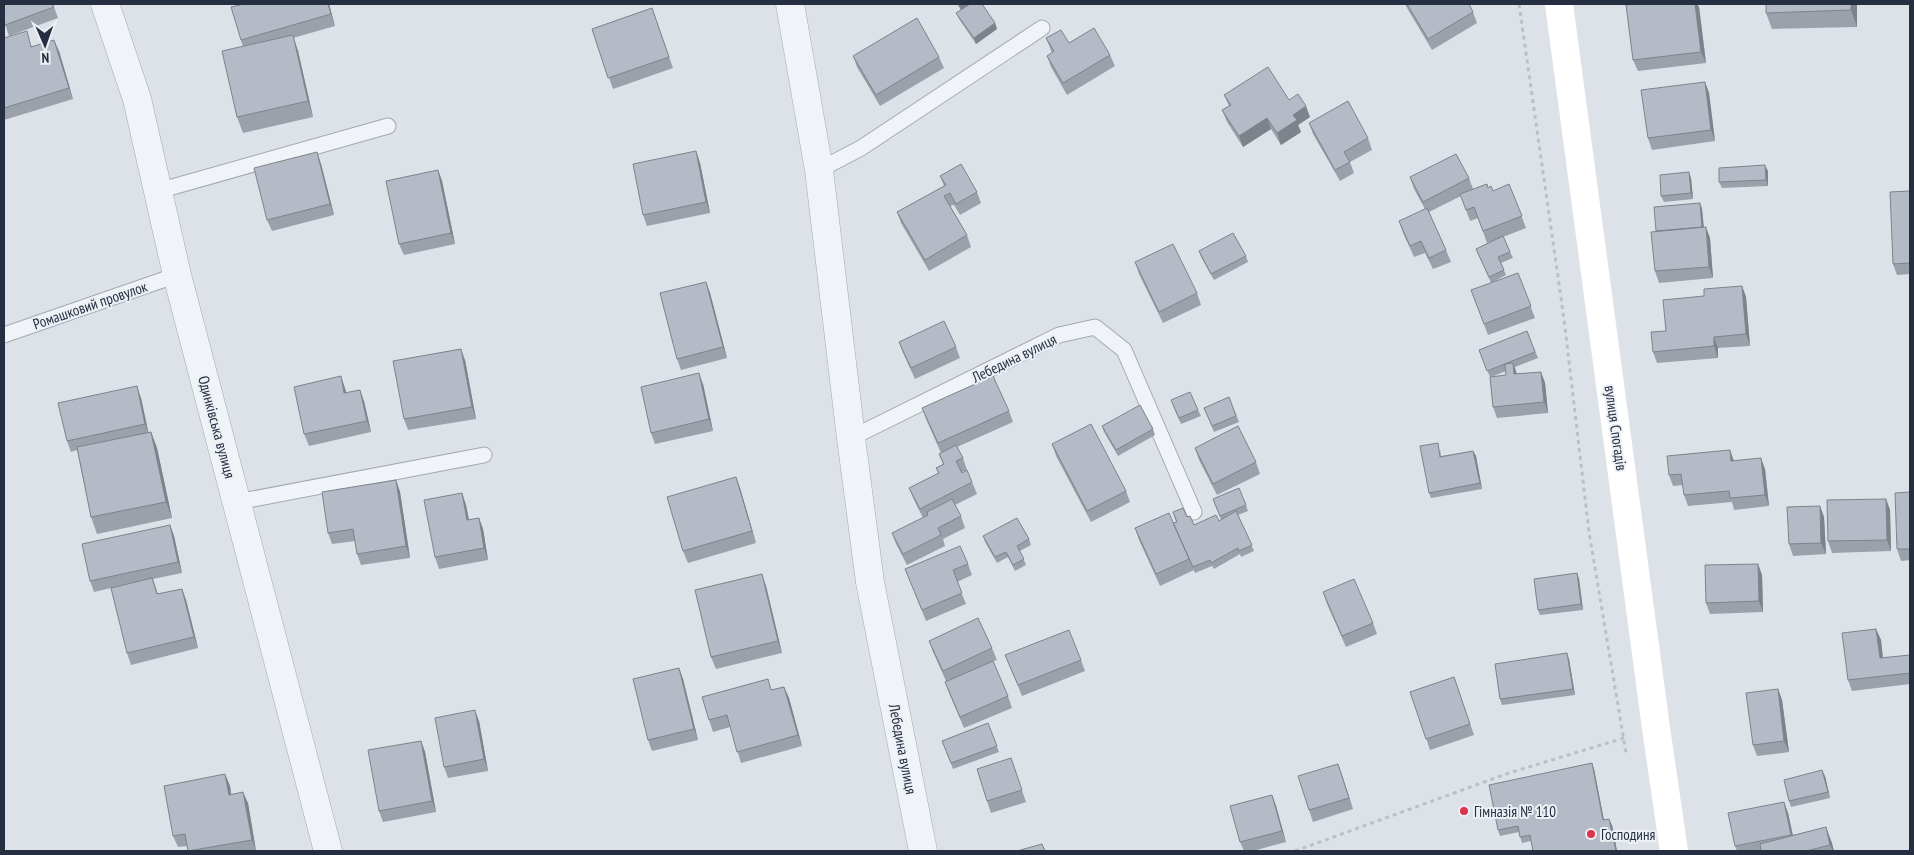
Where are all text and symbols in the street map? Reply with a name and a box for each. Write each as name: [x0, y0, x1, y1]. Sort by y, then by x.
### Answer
north arrow: [20, 20, 70, 70]
text: N: [41, 49, 50, 67]
street label: Ромашковий провулок: [30, 277, 150, 333]
street label: Лебедина вулиця: [968, 329, 1060, 387]
street label: Одинківська вулиця: [194, 374, 240, 480]
street label: вулиця Спогадів: [1601, 384, 1631, 472]
street label: Лебедина вулиця: [885, 701, 921, 796]
place label: Гімназія № 110: [1474, 802, 1556, 821]
marker: Гімназія № 110: [1458, 805, 1470, 817]
place label: Господиня: [1601, 825, 1655, 844]
marker: Господиня: [1585, 828, 1597, 840]

